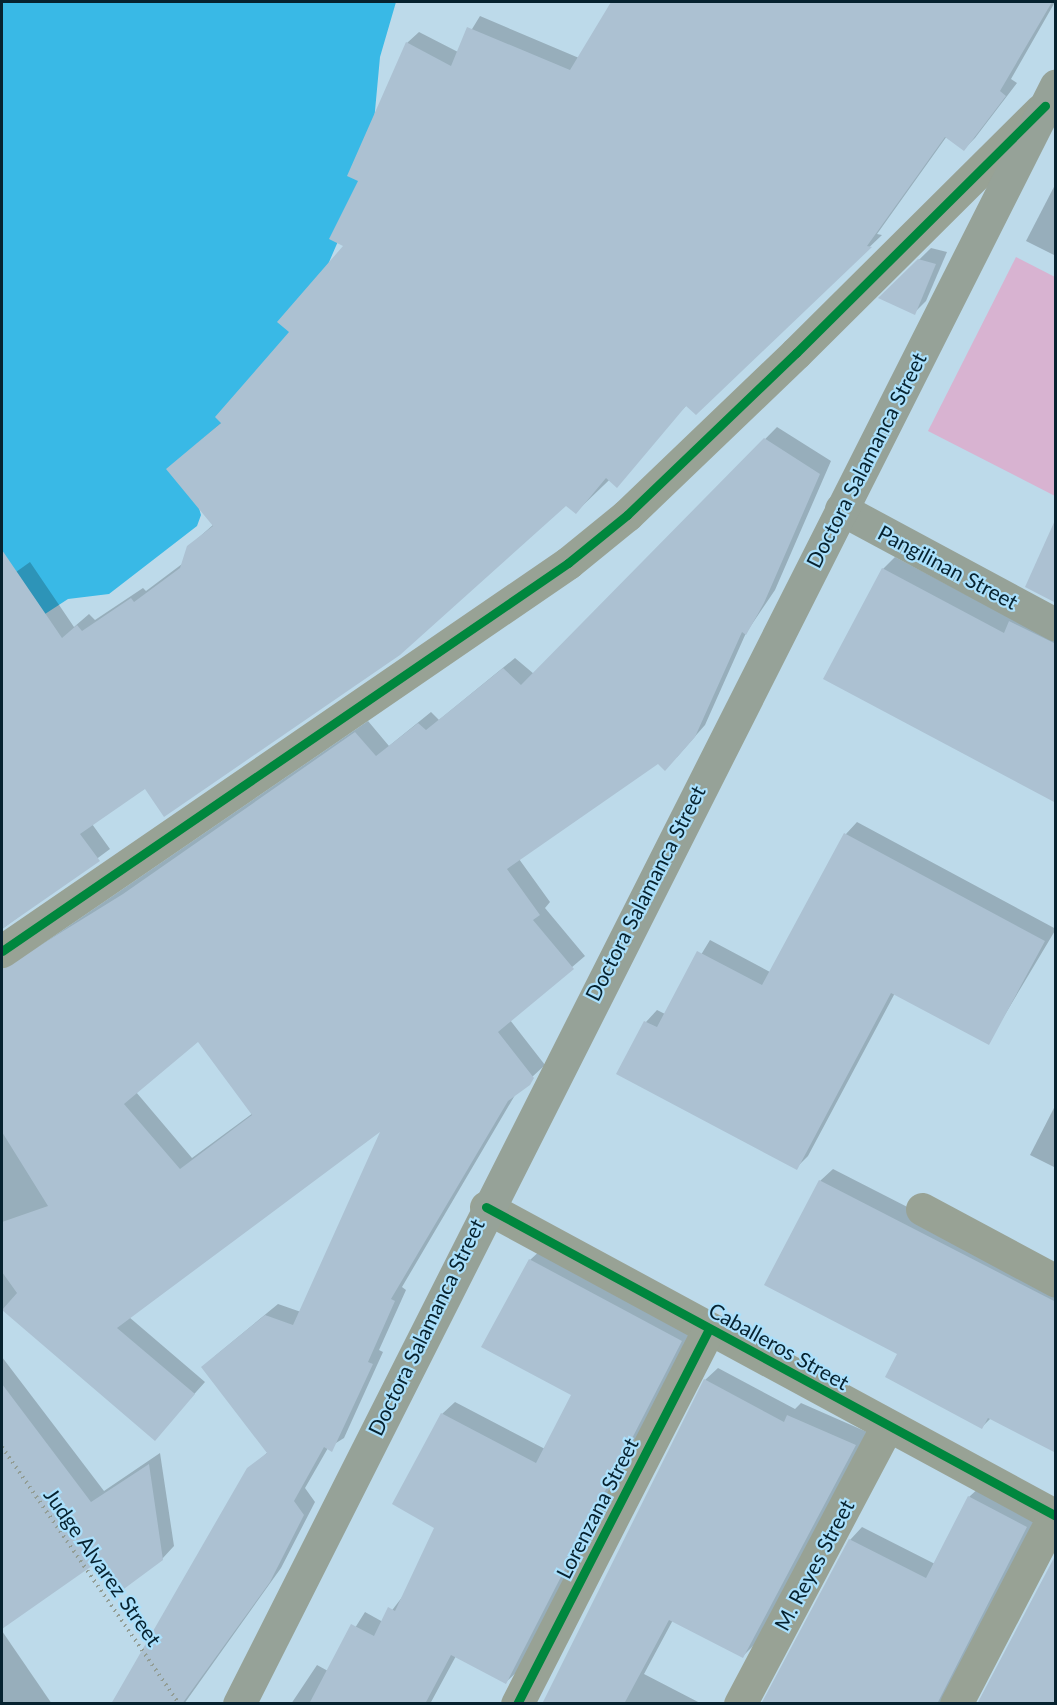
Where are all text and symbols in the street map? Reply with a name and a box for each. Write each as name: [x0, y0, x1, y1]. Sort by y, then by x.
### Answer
street label: Doctora Salamanca Street: [801, 348, 931, 572]
street label: Pangilinan Street: [874, 520, 1022, 614]
street label: Doctora Salamanca Street: [580, 781, 710, 1005]
street label: Doctora Salamanca Street: [362, 1214, 490, 1440]
street label: Caballeros Street: [704, 1297, 854, 1395]
street label: Lorenzana Street: [551, 1433, 643, 1583]
street label: Judge Alvarez Street: [39, 1483, 167, 1651]
street label: M. Reyes Street: [769, 1495, 859, 1635]

